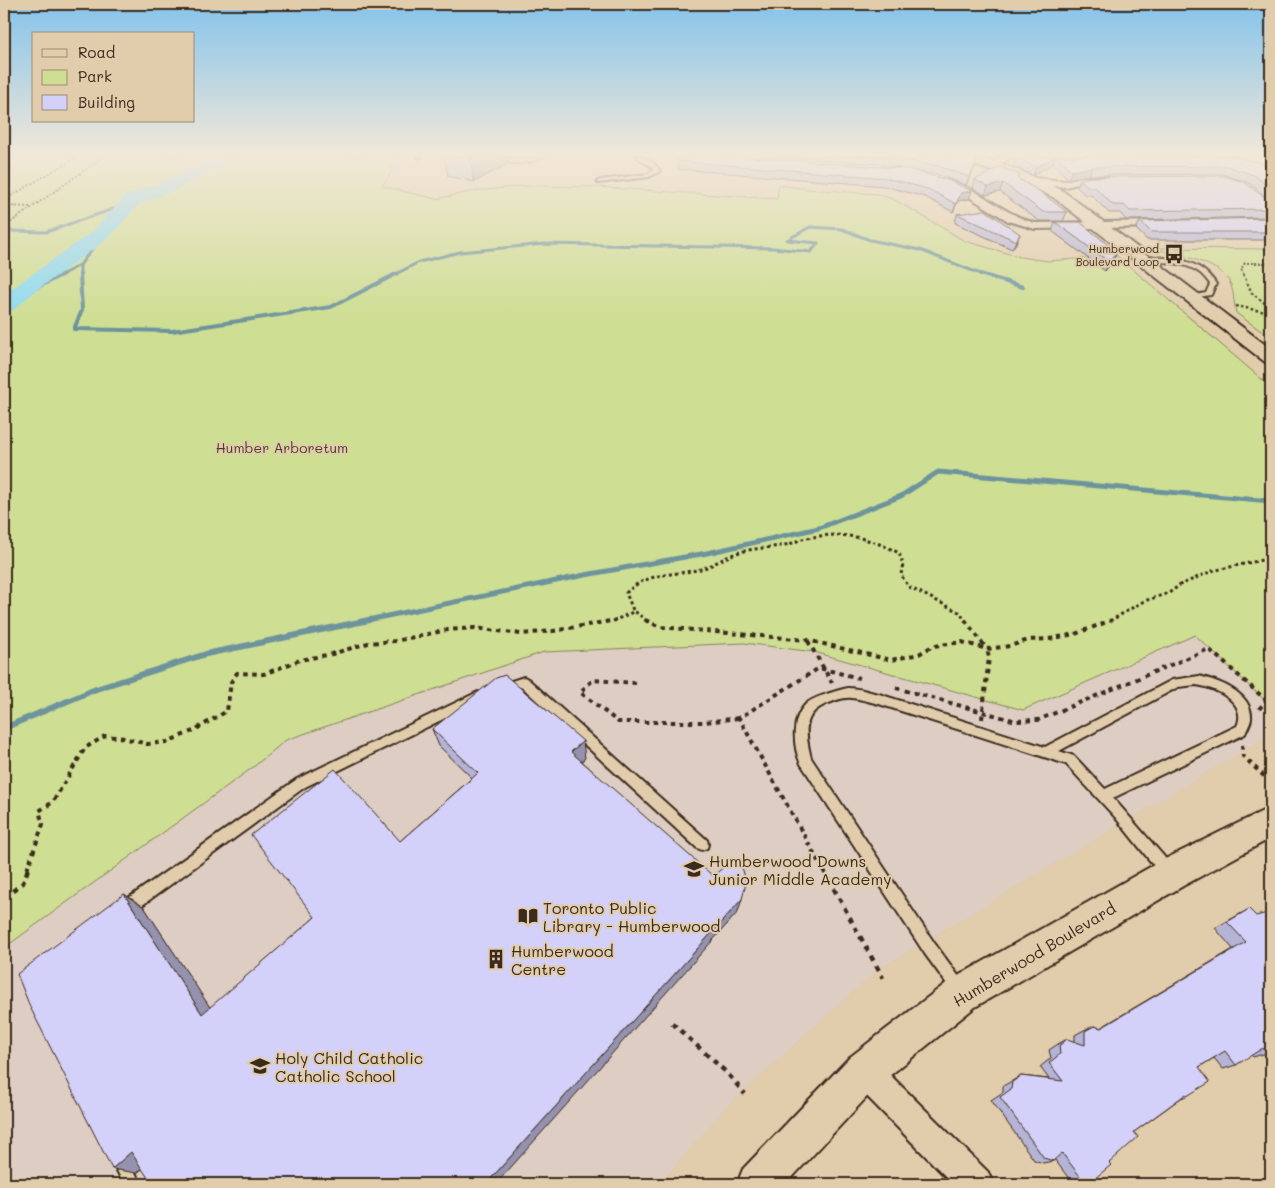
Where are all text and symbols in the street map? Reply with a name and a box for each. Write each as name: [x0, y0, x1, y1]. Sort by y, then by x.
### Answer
legend: [32, 32, 195, 122]
text: Road: [78, 42, 115, 62]
text: Park: [78, 66, 112, 86]
text: Building: [78, 92, 135, 112]
place label: Humberwood Boulevard Loop: [1076, 241, 1159, 269]
bus stop icon: Humberwood Boulevard Loop: [1163, 243, 1185, 265]
park label: Humber Arboretum: [216, 438, 348, 457]
place label: Humberwood Downs Junior Middle Academy: [709, 850, 892, 889]
school or university icon: Humberwood Downs Junior Middle Academy: [683, 858, 705, 880]
place label: Toronto Public Library - Humberwood: [543, 897, 720, 936]
street label: Humberwood Boulevard: [949, 897, 1119, 1011]
library icon: Toronto Public Library - Humberwood: [517, 905, 539, 927]
place label: Humberwood Centre: [511, 940, 614, 979]
building icon: Humberwood Centre: [485, 948, 507, 970]
place label: Holy Child Catholic Catholic School: [275, 1047, 423, 1086]
school or university icon: Holy Child Catholic Catholic School: [249, 1055, 271, 1077]

